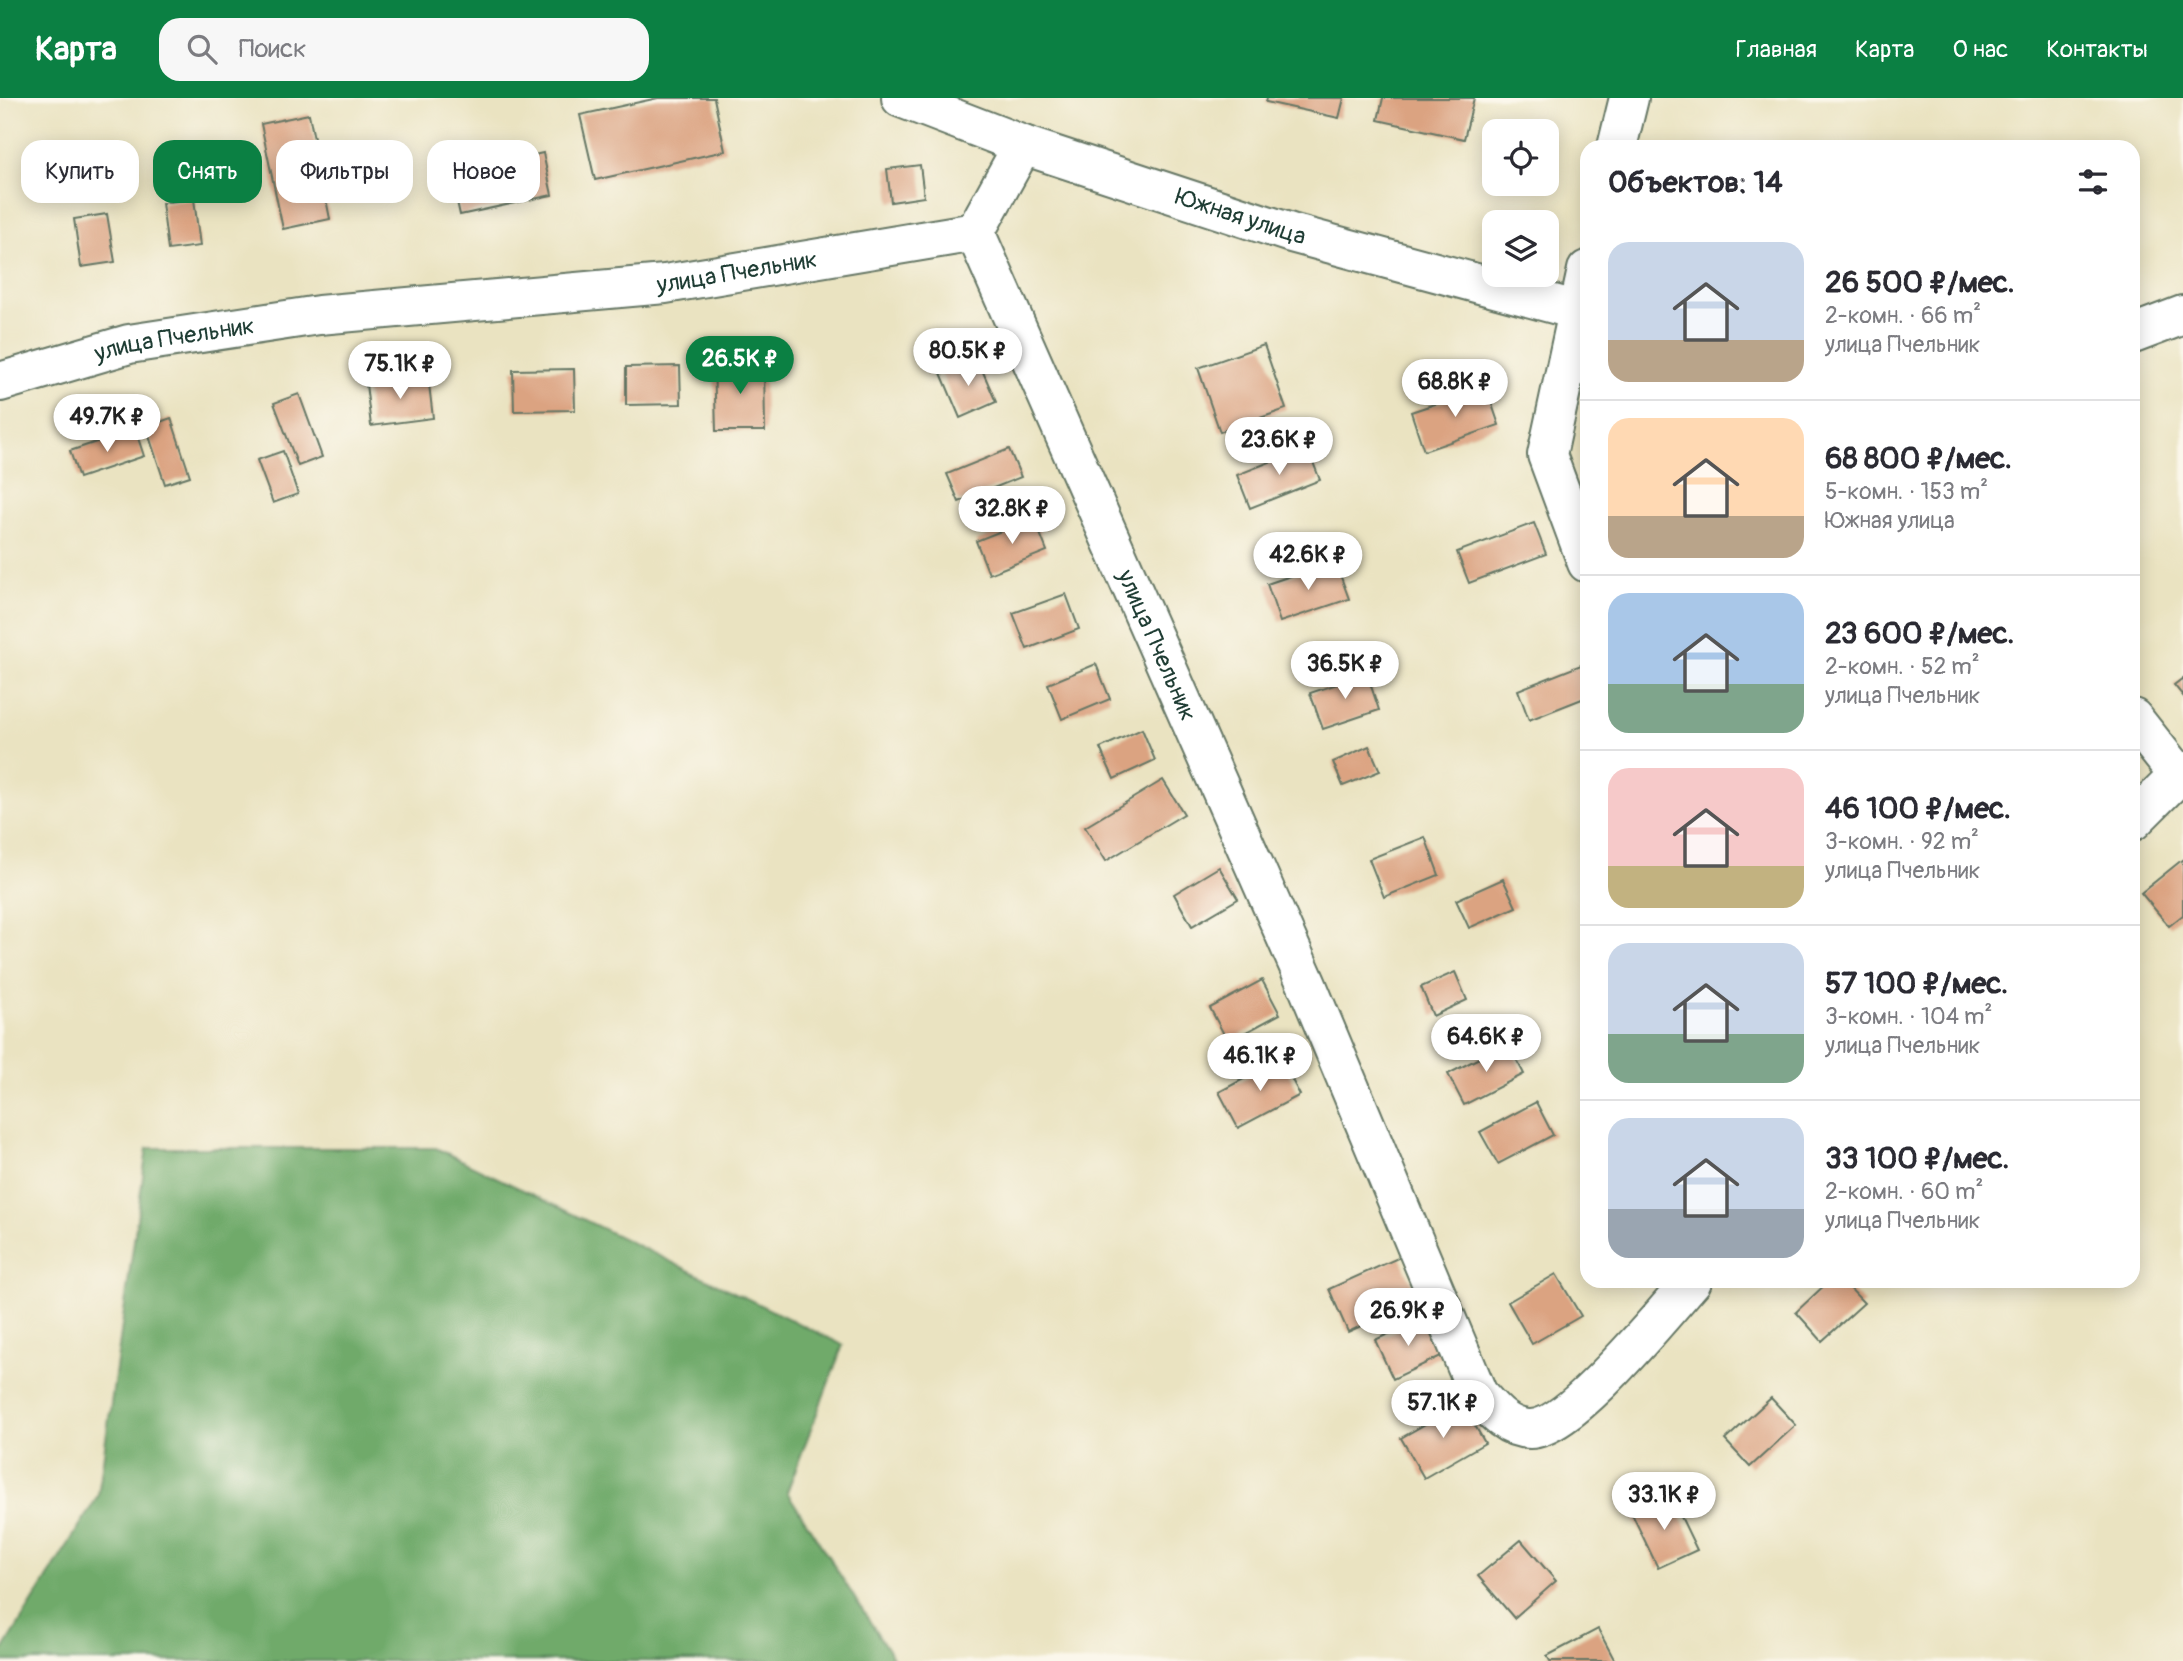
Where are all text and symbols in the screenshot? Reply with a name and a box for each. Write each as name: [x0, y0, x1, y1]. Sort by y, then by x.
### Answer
search box: [159, 18, 649, 81]
text: Карта: [35, 29, 117, 70]
icon: search: [183, 30, 221, 68]
text: Поиск: [239, 33, 307, 65]
text: Главная: [1736, 35, 1817, 64]
text: Карта: [1855, 35, 1915, 64]
text: О нас: [1953, 35, 2008, 64]
text: Контакты: [2046, 35, 2148, 64]
map controls: [1482, 119, 1559, 287]
button: locate: [1482, 119, 1559, 196]
chip: Купить: [21, 140, 139, 203]
chip: Снять: [153, 140, 262, 203]
chip: Фильтры: [276, 140, 413, 203]
chip: Новое: [427, 140, 540, 203]
icon: filters: [2074, 163, 2112, 201]
text: Объектов: 14: [1608, 164, 1783, 201]
street label: Южная улица: [1172, 182, 1309, 251]
button: layers: [1482, 210, 1559, 287]
street label: улица Пчельник: [655, 244, 819, 299]
text: 26 500 ₽/мес.: [1825, 264, 2015, 301]
icon: home: [1664, 270, 1748, 354]
text: 2-комн. · 66 m²: [1825, 301, 1981, 330]
street label: улица Пчельник: [90, 311, 256, 368]
pin: 80.5K ₽: [903, 328, 1033, 388]
text: улица Пчельник: [1825, 330, 1980, 359]
pin: 26.5K ₽: [675, 336, 805, 396]
text: 80.5K ₽: [929, 336, 1007, 365]
pin: 75.1K ₽: [335, 342, 465, 401]
text: 26.5K ₽: [702, 344, 778, 373]
text: 75.1K ₽: [364, 349, 436, 378]
pin: 68.8K ₽: [1390, 360, 1520, 419]
text: 68.8K ₽: [1418, 367, 1492, 396]
pin: 49.7K ₽: [42, 394, 172, 454]
text: 49.7K ₽: [69, 402, 145, 431]
pin: 23.6K ₽: [1214, 418, 1344, 477]
text: 23.6K ₽: [1241, 425, 1317, 454]
text: 68 800 ₽/мес.: [1825, 440, 2012, 477]
icon: home: [1664, 446, 1748, 530]
text: 5-комн. · 153 m²: [1825, 477, 1988, 506]
pin: 32.8K ₽: [947, 486, 1077, 546]
text: 32.8K ₽: [975, 494, 1049, 523]
text: Южная улица: [1825, 506, 1955, 535]
pin: 42.6K ₽: [1243, 532, 1373, 592]
text: 42.6K ₽: [1269, 540, 1347, 569]
street label: улица Пчельник: [1111, 564, 1203, 725]
text: 23 600 ₽/мес.: [1825, 615, 2014, 652]
icon: home: [1664, 621, 1748, 705]
pin: 36.5K ₽: [1280, 642, 1410, 701]
text: 36.5K ₽: [1307, 649, 1383, 678]
text: 2-комн. · 52 m²: [1825, 652, 1980, 681]
text: улица Пчельник: [1825, 681, 1980, 710]
text: 46 100 ₽/мес.: [1825, 790, 2011, 827]
icon: home: [1664, 796, 1748, 880]
text: 3-комн. · 92 m²: [1825, 827, 1979, 856]
text: улица Пчельник: [1825, 856, 1980, 885]
text: 57 100 ₽/мес.: [1825, 965, 2008, 1002]
icon: home: [1664, 971, 1748, 1055]
text: 3-комн. · 104 m²: [1825, 1002, 1992, 1031]
pin: 64.6K ₽: [1421, 1014, 1551, 1074]
text: 64.6K ₽: [1447, 1022, 1525, 1051]
text: улица Пчельник: [1825, 1031, 1980, 1060]
pin: 46.1K ₽: [1195, 1034, 1325, 1093]
text: 46.1K ₽: [1223, 1041, 1297, 1070]
text: 33 100 ₽/мес.: [1825, 1140, 2009, 1177]
icon: home: [1664, 1146, 1748, 1230]
text: 2-комн. · 60 m²: [1825, 1177, 1983, 1206]
text: улица Пчельник: [1825, 1206, 1980, 1235]
pin: 26.9K ₽: [1343, 1288, 1473, 1348]
text: 26.9K ₽: [1370, 1296, 1446, 1325]
pin: 57.1K ₽: [1378, 1380, 1508, 1440]
text: 57.1K ₽: [1407, 1388, 1479, 1417]
pin: 33.1K ₽: [1599, 1472, 1729, 1532]
text: 33.1K ₽: [1628, 1480, 1700, 1509]

